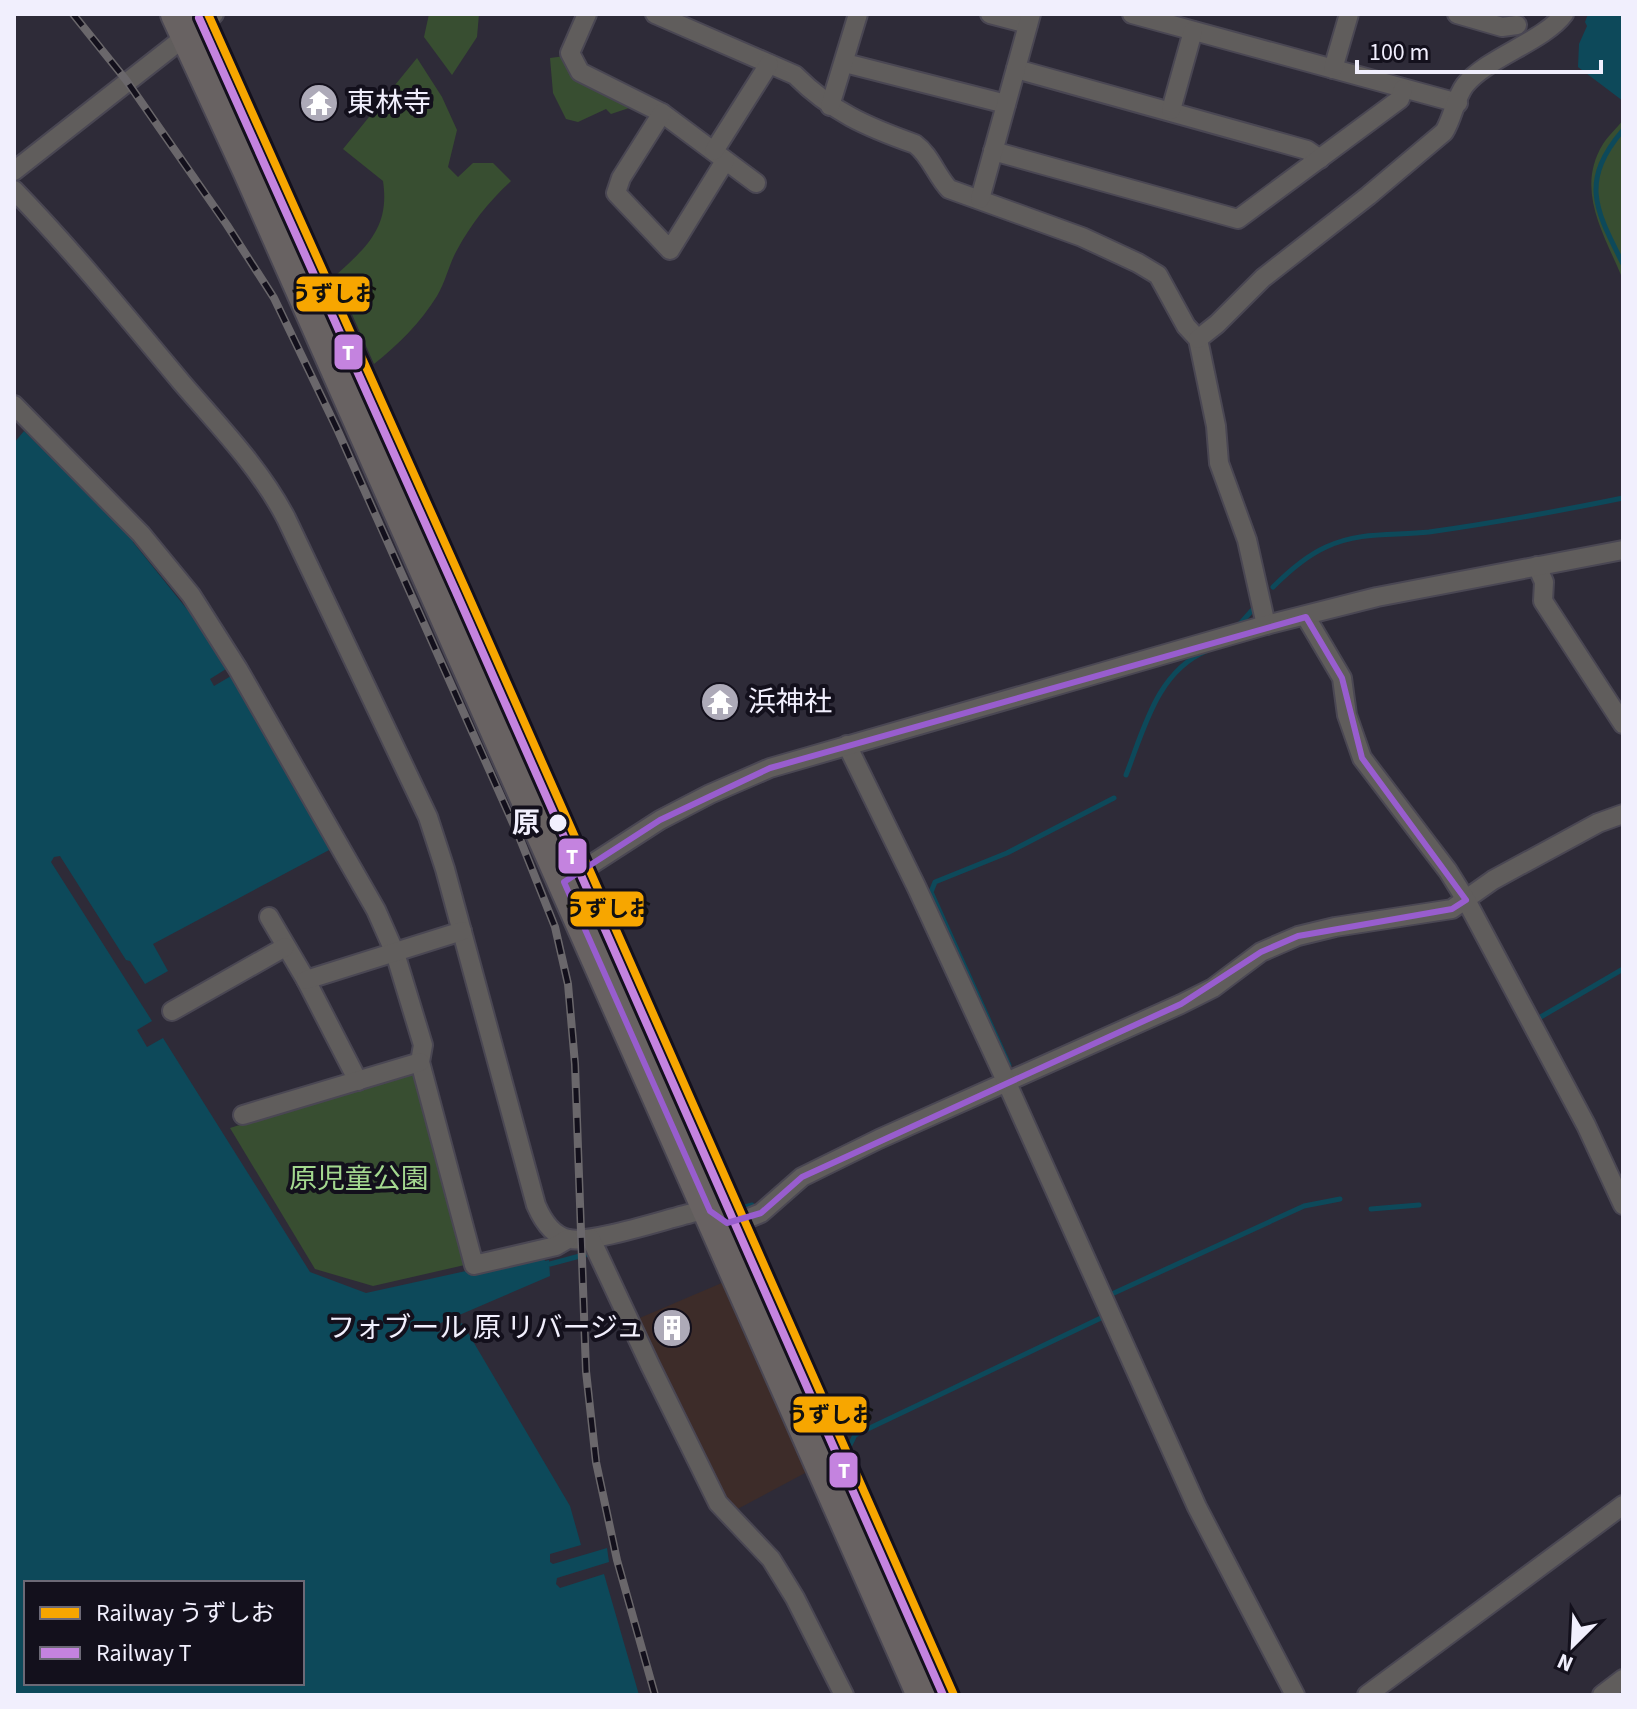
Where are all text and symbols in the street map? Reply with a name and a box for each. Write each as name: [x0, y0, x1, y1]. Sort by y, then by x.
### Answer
scale bar: [1357, 24, 1601, 74]
text: 100 m: [1369, 35, 1429, 70]
temple icon: 東林寺: [298, 82, 340, 124]
place label: 東林寺: [347, 83, 431, 123]
line badge: うずしお: [295, 275, 371, 313]
text: うずしお: [289, 278, 377, 310]
line badge: T: [333, 333, 364, 371]
text: T: [342, 337, 354, 369]
temple icon: 浜神社: [699, 681, 741, 723]
place label: 浜神社: [748, 682, 832, 722]
place label: 原: [512, 803, 540, 843]
marker: 原: [547, 812, 569, 834]
line badge: T: [557, 837, 588, 875]
text: T: [566, 841, 578, 873]
line badge: うずしお: [569, 890, 645, 928]
text: うずしお: [563, 893, 651, 925]
park label: 原児童公園: [289, 1159, 429, 1199]
building icon: フォブール 原 リバージュ: [651, 1307, 693, 1349]
place label: フォブール 原 リバージュ: [327, 1308, 644, 1348]
line badge: うずしお: [792, 1395, 868, 1434]
text: うずしお: [786, 1399, 874, 1431]
line badge: T: [828, 1451, 859, 1489]
text: T: [838, 1455, 850, 1487]
legend: [24, 1581, 304, 1685]
text: Railway うずしお: [96, 1596, 275, 1631]
north arrow: [1533, 1605, 1613, 1685]
text: Railway T: [96, 1636, 192, 1671]
text: N: [1552, 1645, 1578, 1680]

